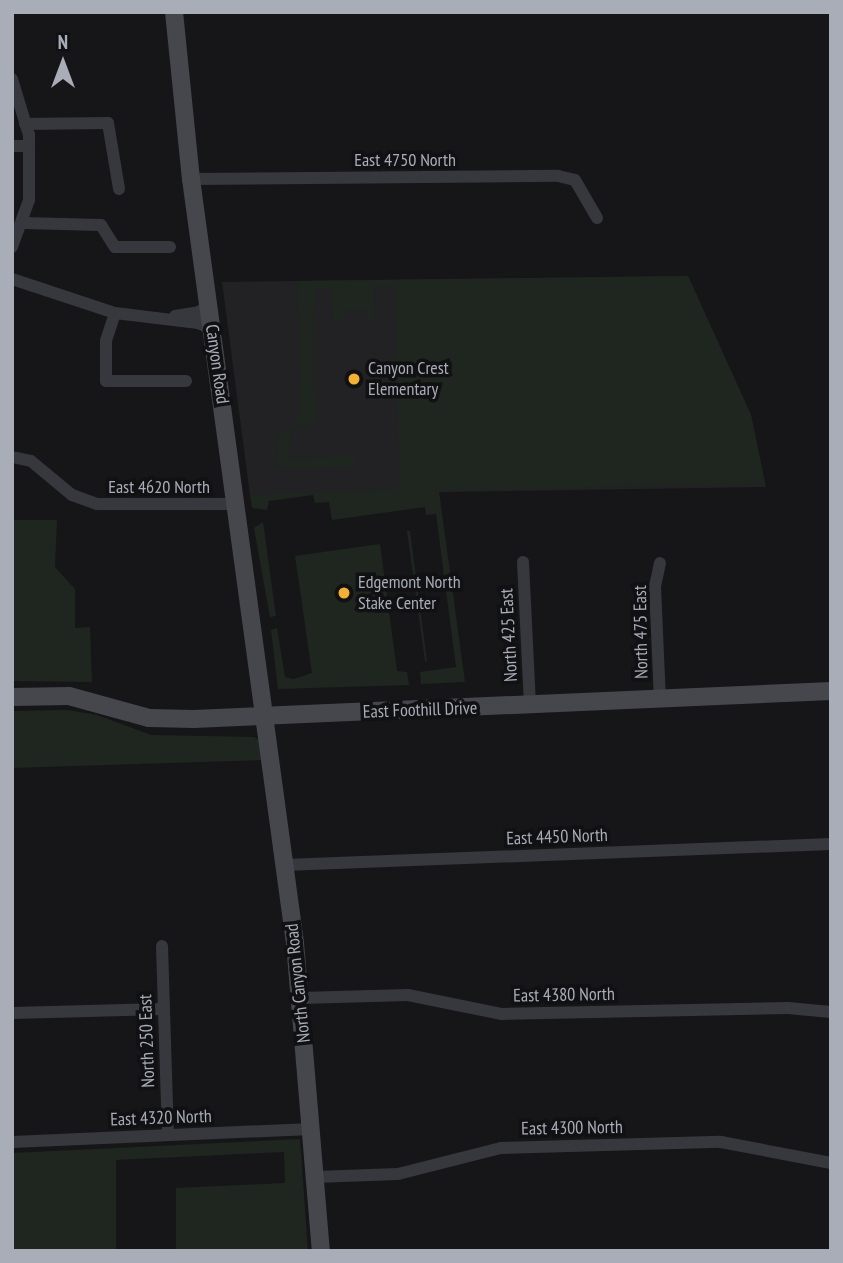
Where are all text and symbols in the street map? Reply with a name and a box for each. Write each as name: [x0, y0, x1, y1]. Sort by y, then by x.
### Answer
north arrow: [28, 28, 98, 98]
text: N: [58, 30, 68, 54]
street label: East 4750 North: [354, 149, 456, 171]
street label: Canyon Road: [201, 323, 233, 405]
place label: Canyon Crest Elementary: [368, 358, 449, 400]
marker: Canyon Crest Elementary: [346, 371, 362, 387]
street label: East 4620 North: [108, 476, 210, 498]
place label: Edgemont North Stake Center: [358, 572, 461, 614]
marker: Edgemont North Stake Center: [336, 585, 352, 601]
street label: North 475 East: [629, 585, 653, 679]
street label: North 425 East: [496, 588, 522, 682]
street label: East Foothill Drive: [362, 697, 478, 723]
street label: East 4450 North: [506, 824, 608, 850]
street label: North Canyon Road: [281, 922, 315, 1044]
street label: East 4380 North: [513, 983, 615, 1007]
street label: North 250 East: [135, 994, 159, 1088]
street label: East 4320 North: [110, 1105, 212, 1131]
street label: East 4300 North: [521, 1116, 623, 1140]

